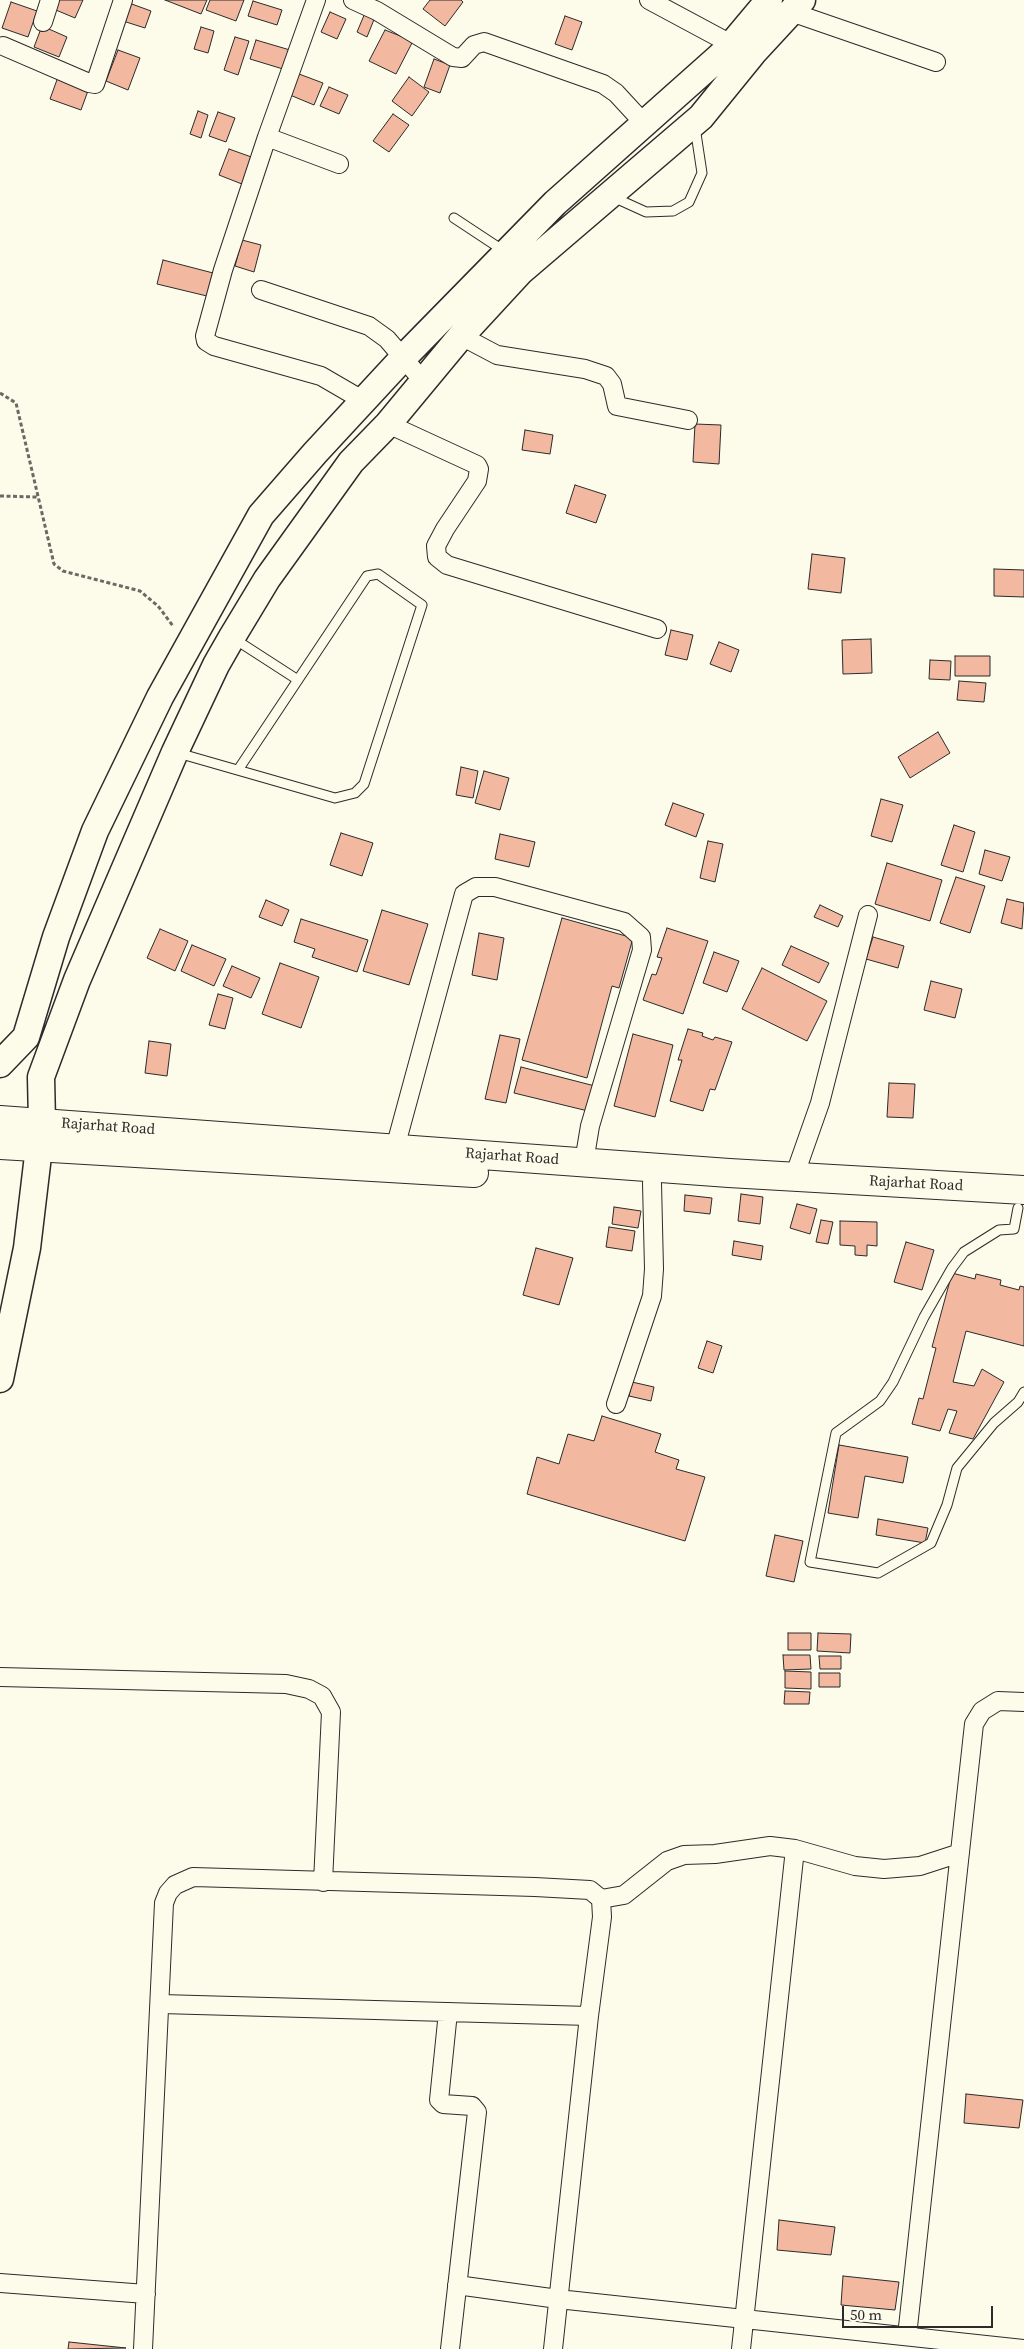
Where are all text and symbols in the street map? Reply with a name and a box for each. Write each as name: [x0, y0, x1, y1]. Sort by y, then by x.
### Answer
street label: Rajarhat Road: [60, 1115, 156, 1139]
street label: Rajarhat Road: [464, 1145, 560, 1169]
street label: Rajarhat Road: [868, 1173, 964, 1195]
scale bar: [844, 2296, 995, 2328]
text: 50 m: [850, 2304, 882, 2325]

